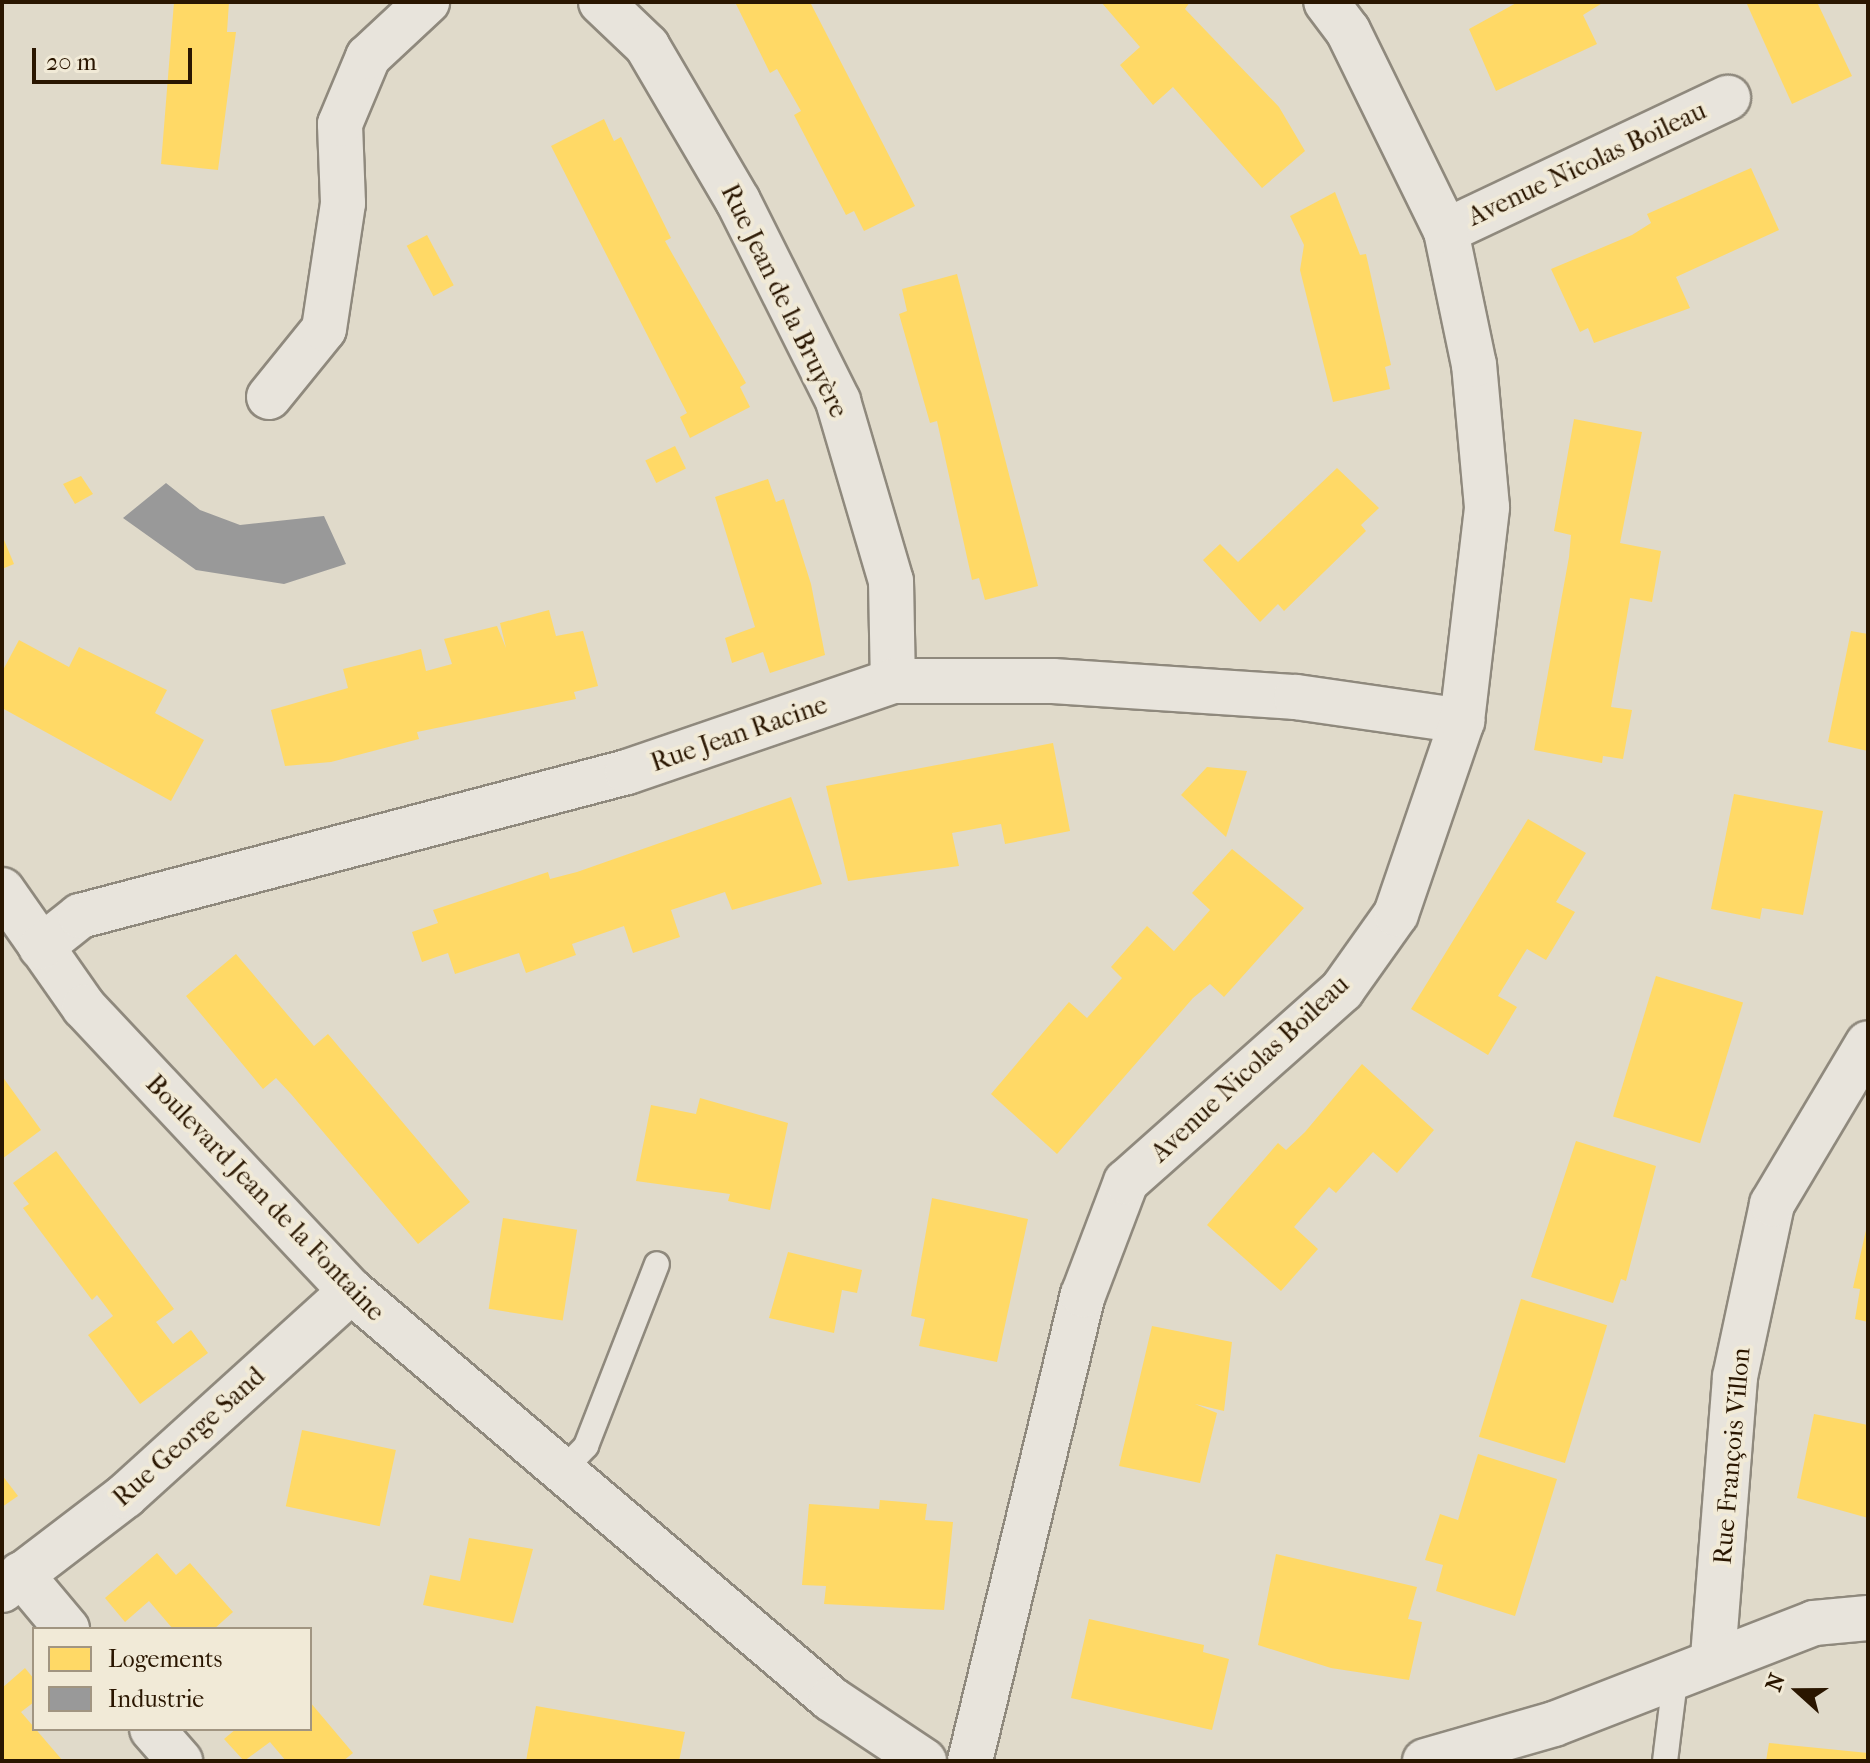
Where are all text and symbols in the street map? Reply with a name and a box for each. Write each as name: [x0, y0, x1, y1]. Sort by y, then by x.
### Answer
scale bar: [36, 32, 196, 82]
text: 20 m: [46, 48, 97, 76]
street label: Avenue Nicolas Boileau: [1463, 95, 1711, 233]
street label: Rue Jean de la Bruyère: [714, 179, 854, 423]
street label: Rue Jean Racine: [647, 689, 831, 779]
street label: Avenue Nicolas Boileau: [1145, 969, 1355, 1169]
street label: Boulevard Jean de la Fontaine: [139, 1068, 391, 1328]
street label: Rue François Villon: [1707, 1346, 1757, 1566]
street label: Rue George Sand: [107, 1361, 271, 1513]
legend: [32, 1627, 312, 1731]
text: Logements: [108, 1645, 222, 1673]
north arrow: [1758, 1651, 1838, 1731]
text: N: [1760, 1670, 1791, 1695]
text: Industrie: [108, 1685, 204, 1713]

